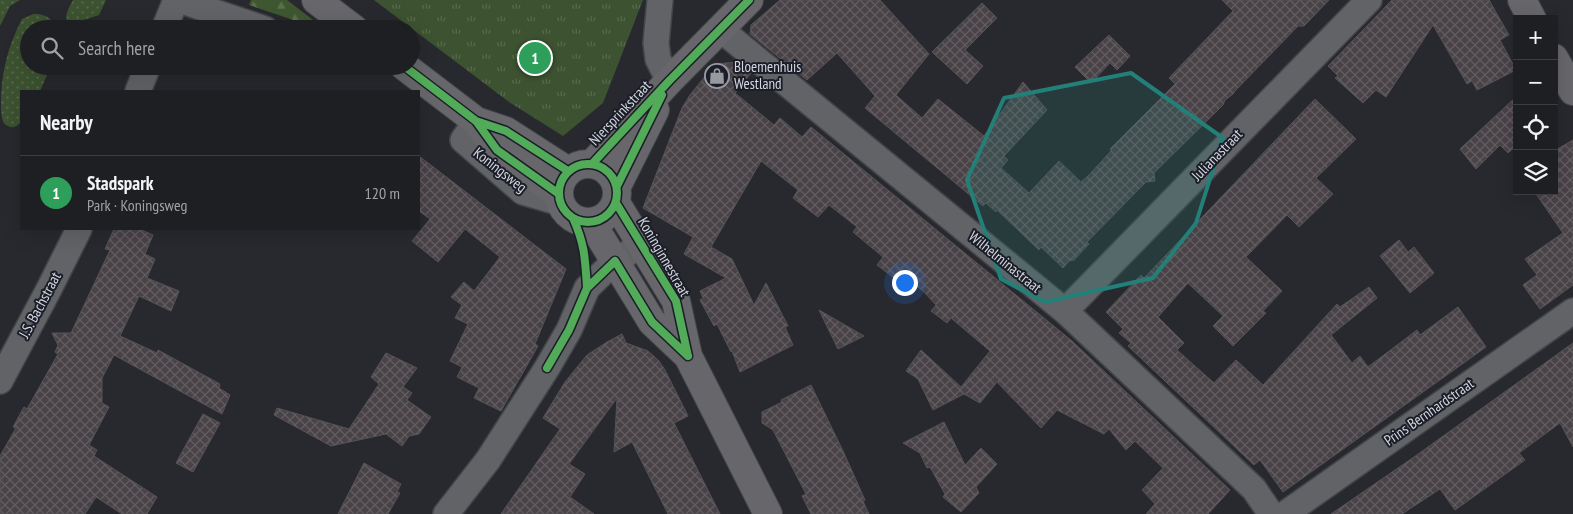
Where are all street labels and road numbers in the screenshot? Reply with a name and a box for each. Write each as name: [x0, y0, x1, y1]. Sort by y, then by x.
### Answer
street label: Niersprinkstraat: [585, 76, 655, 149]
street label: Julianastraat: [1187, 125, 1246, 185]
street label: Koningsweg: [470, 143, 531, 196]
street label: Koninginnestraat: [634, 214, 695, 300]
street label: Wilhelminastraat: [965, 226, 1046, 297]
street label: J.S. Bachstraat: [14, 269, 65, 342]
street label: Prins Bernhardstraat: [1380, 374, 1477, 450]

